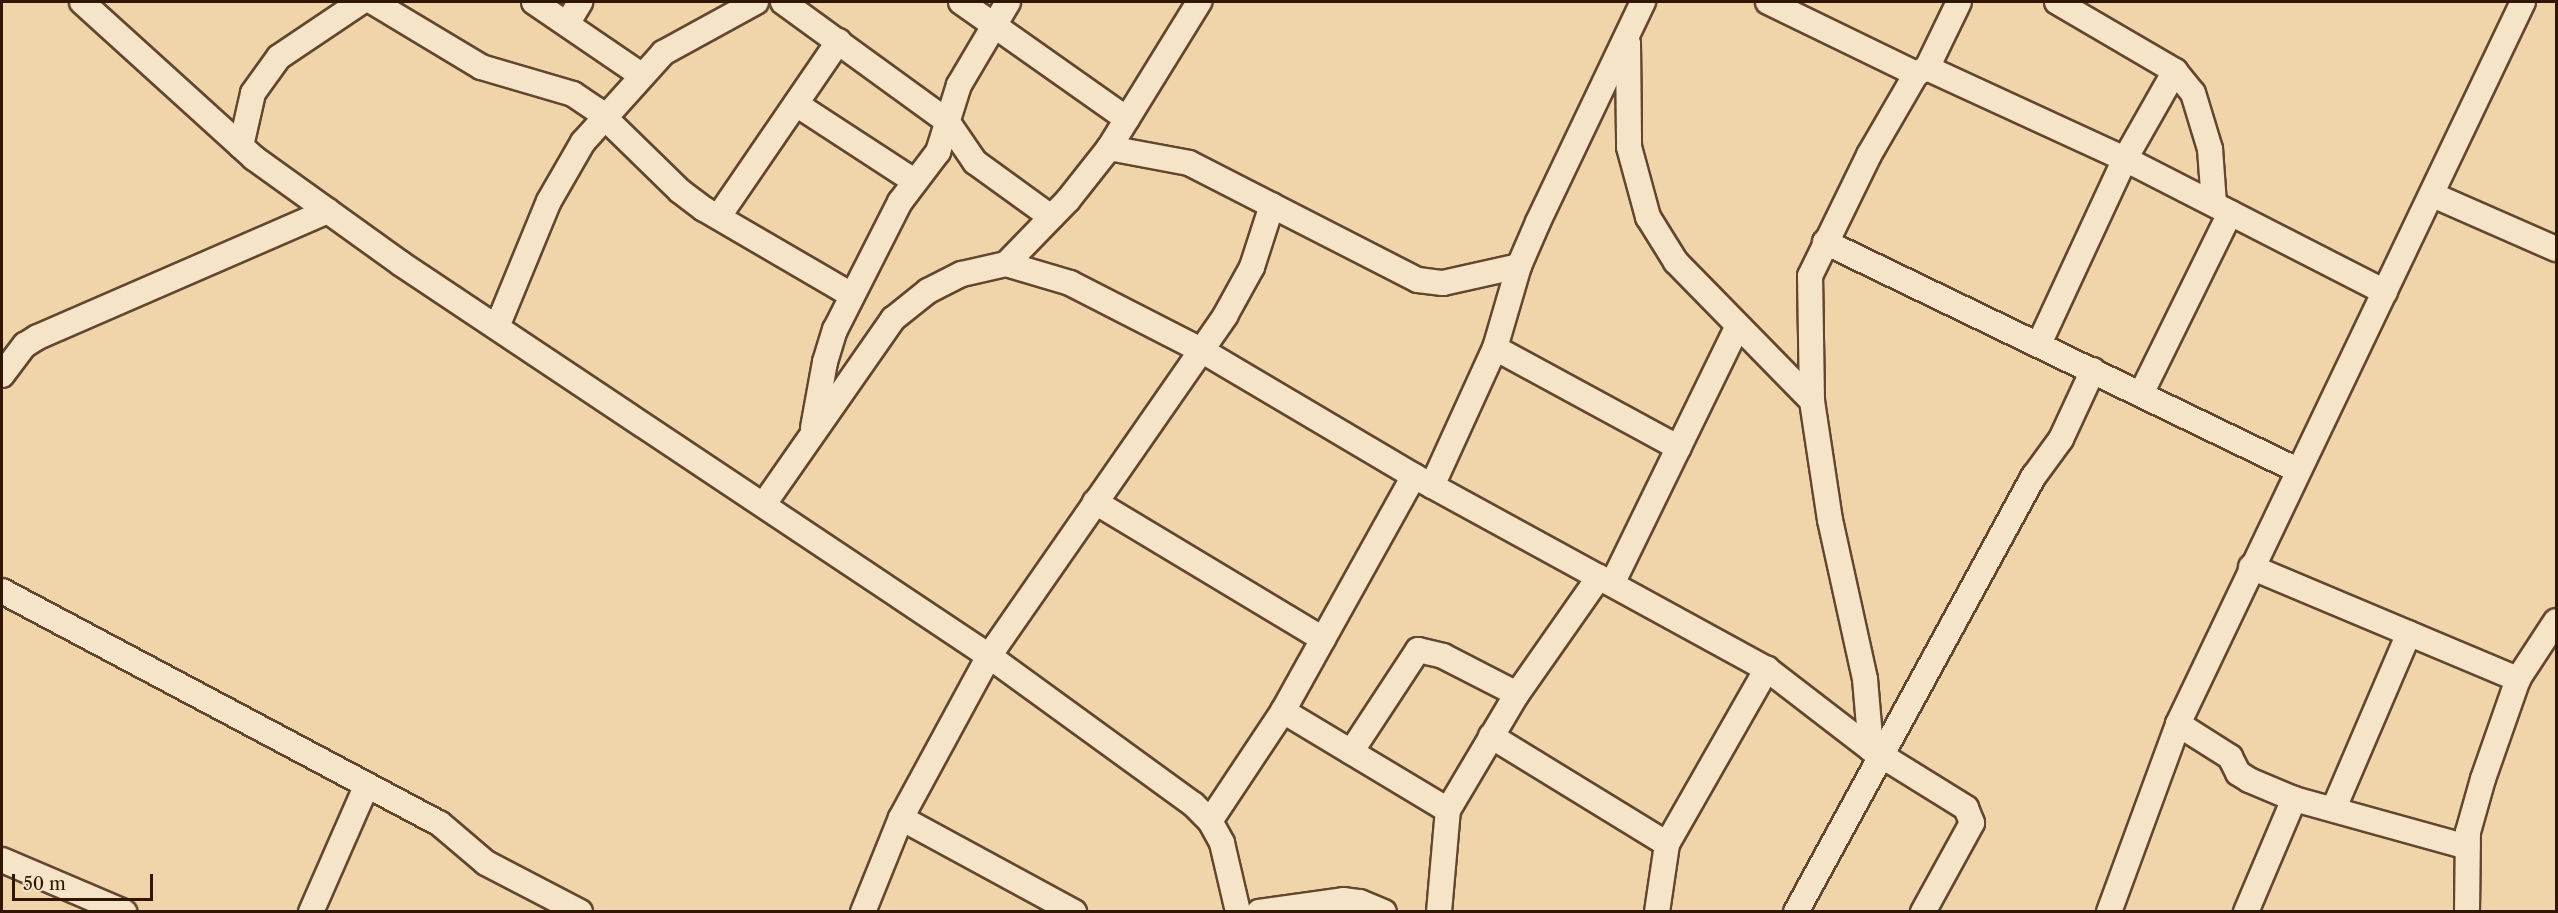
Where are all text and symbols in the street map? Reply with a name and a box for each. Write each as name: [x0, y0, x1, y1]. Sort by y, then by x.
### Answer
scale bar: [15, 862, 156, 900]
text: 50 m: [23, 873, 66, 895]

